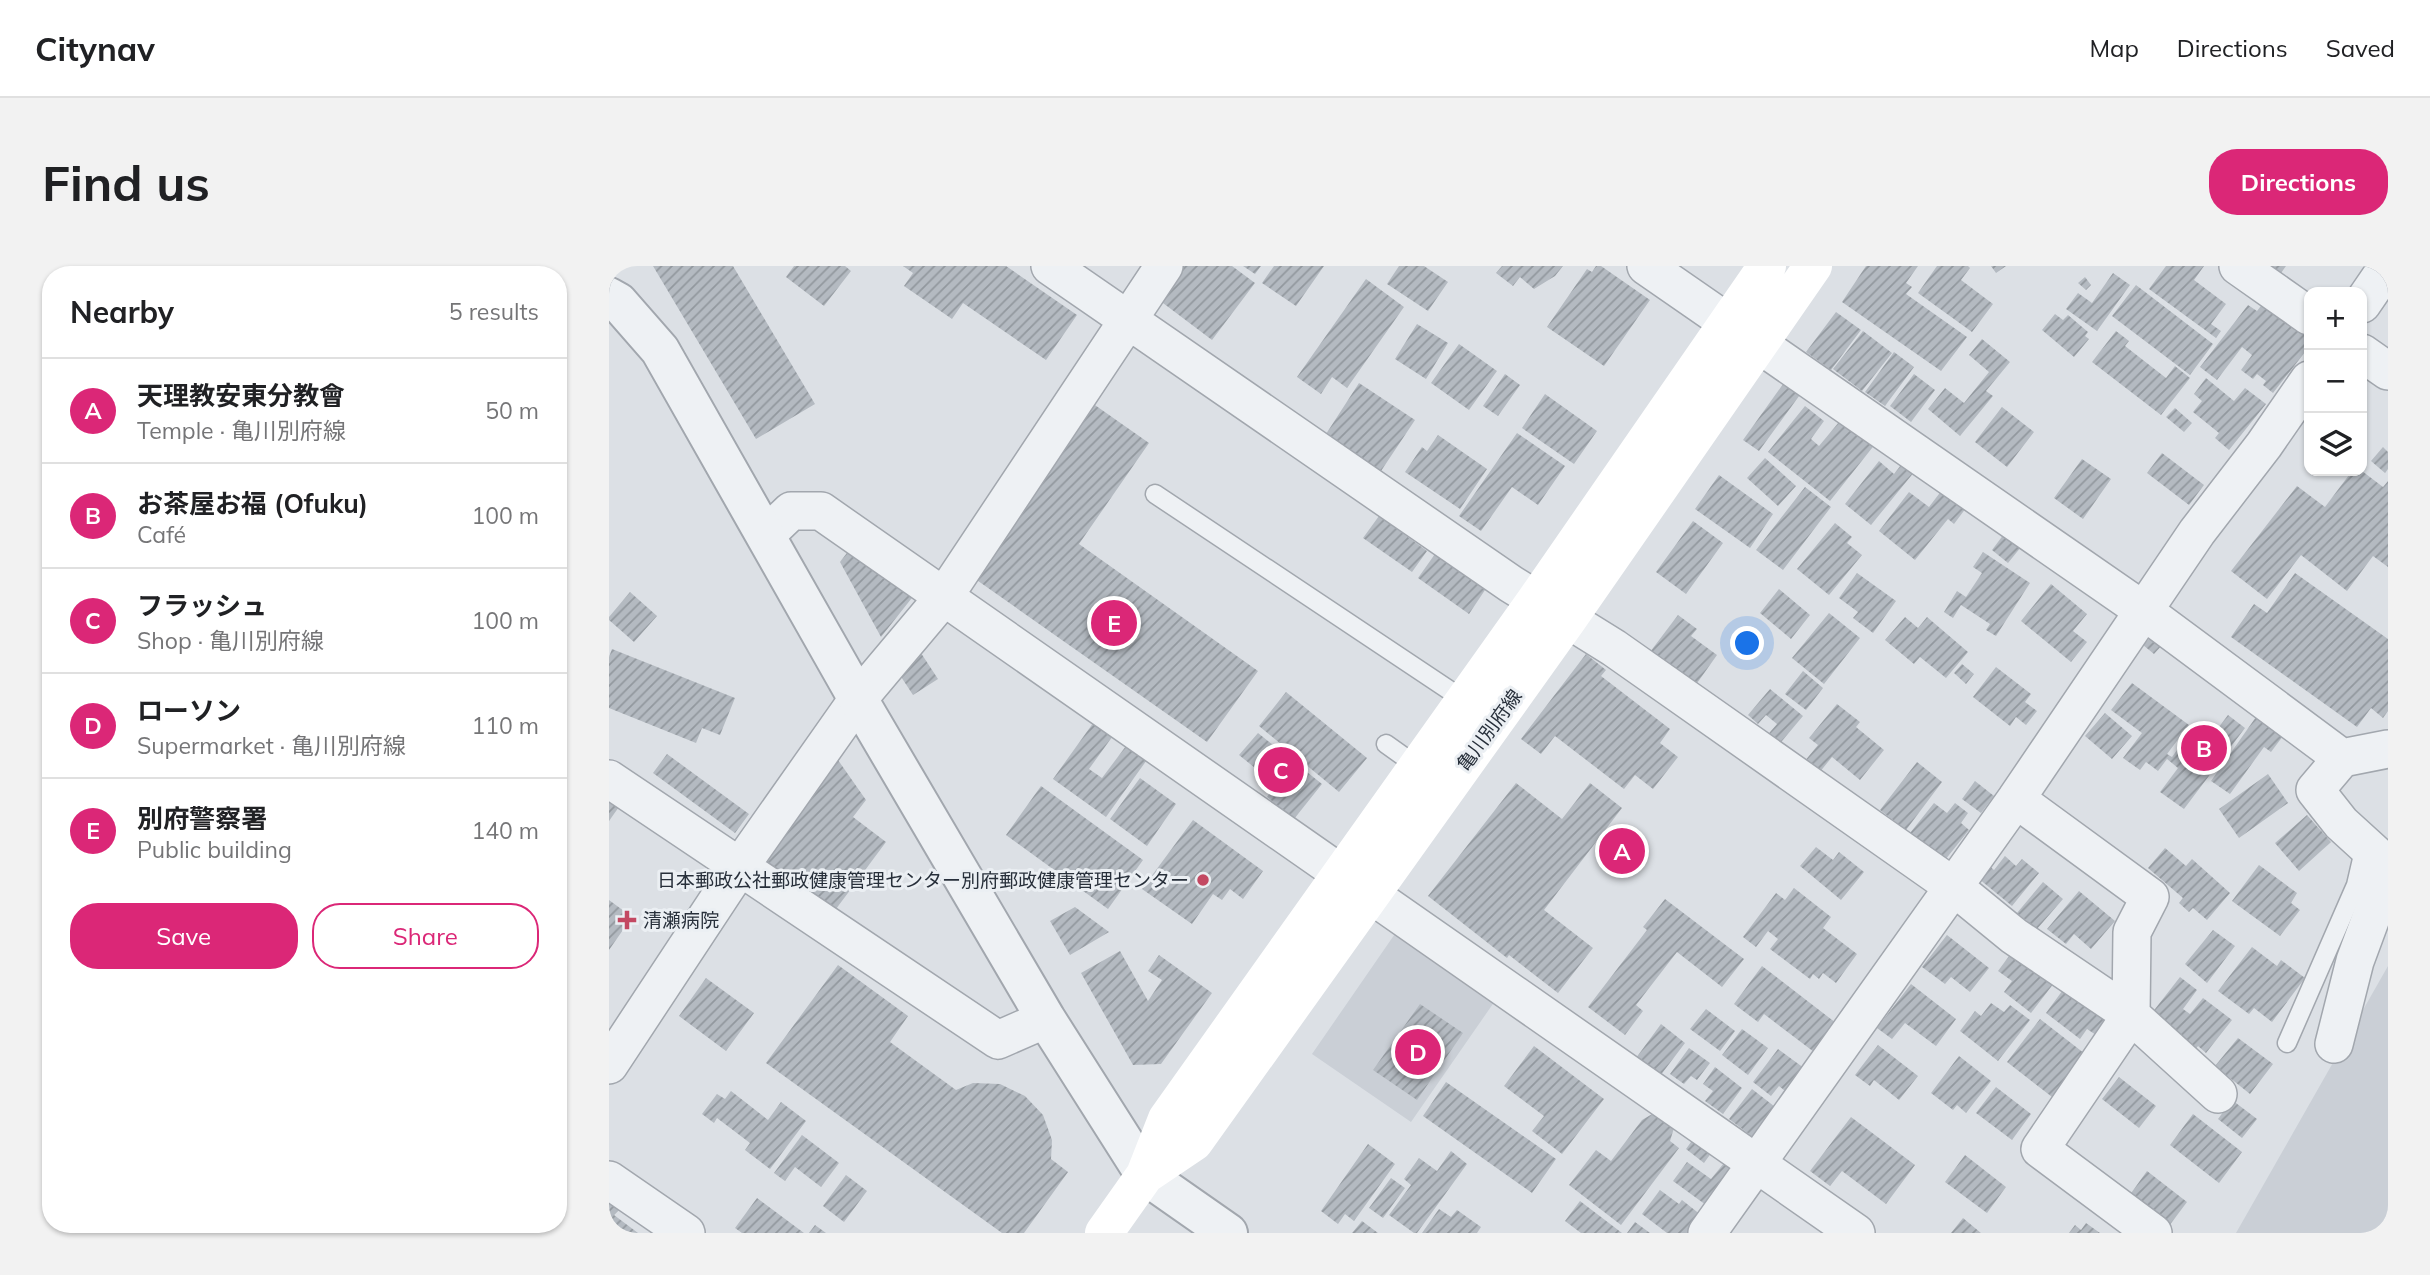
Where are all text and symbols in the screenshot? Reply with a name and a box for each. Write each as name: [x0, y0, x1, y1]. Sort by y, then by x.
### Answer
text: Citynav: [35, 28, 155, 69]
text: Map: [2089, 33, 2139, 63]
text: Directions: [2177, 33, 2288, 63]
text: Saved: [2326, 33, 2395, 63]
button: Directions: [2209, 149, 2388, 215]
text: Find us: [42, 152, 210, 213]
map controls: [2304, 287, 2367, 476]
button: +: [2304, 287, 2367, 350]
text: Nearby: [70, 293, 174, 331]
text: 5 results: [449, 297, 539, 326]
button: −: [2304, 350, 2367, 413]
text: 天理教安東分教會: [137, 379, 345, 412]
text: A: [84, 396, 102, 425]
text: 50 m: [485, 396, 539, 425]
button: layers: [2304, 413, 2367, 476]
text: Temple · 亀川別府線: [137, 416, 346, 445]
text: お茶屋お福 (Ofuku): [137, 487, 368, 520]
text: B: [85, 501, 101, 530]
text: 100 m: [471, 501, 539, 530]
text: Café: [137, 520, 186, 549]
text: フラッシュ: [137, 589, 267, 622]
pin: E: [1091, 597, 1137, 649]
text: C: [85, 606, 101, 635]
text: 100 m: [471, 606, 539, 635]
text: Shop · 亀川別府線: [137, 626, 324, 655]
your location: [1730, 626, 1764, 660]
street label: 亀川別府線: [1451, 685, 1527, 775]
text: ローソン: [137, 694, 241, 727]
text: D: [84, 711, 102, 740]
text: 110 m: [471, 711, 539, 740]
pin: B: [2181, 722, 2227, 774]
text: Supermarket · 亀川別府線: [137, 731, 406, 760]
pin: C: [1258, 744, 1304, 796]
text: 別府警察署: [137, 802, 267, 835]
text: E: [86, 816, 100, 845]
text: 140 m: [471, 816, 539, 845]
pin: A: [1599, 825, 1645, 877]
text: Public building: [137, 835, 292, 864]
place label: 日本郵政公社郵政健康管理センター別府郵政健康管理センター: [657, 868, 1189, 892]
marker: 日本郵政公社郵政健康管理センター別府郵政健康管理センター: [1195, 872, 1211, 888]
button: Save: [70, 903, 298, 969]
button: Share: [312, 903, 539, 969]
place label: 清瀬病院: [643, 908, 719, 932]
marker: 清瀬病院: [617, 910, 637, 930]
pin: D: [1395, 1026, 1441, 1078]

